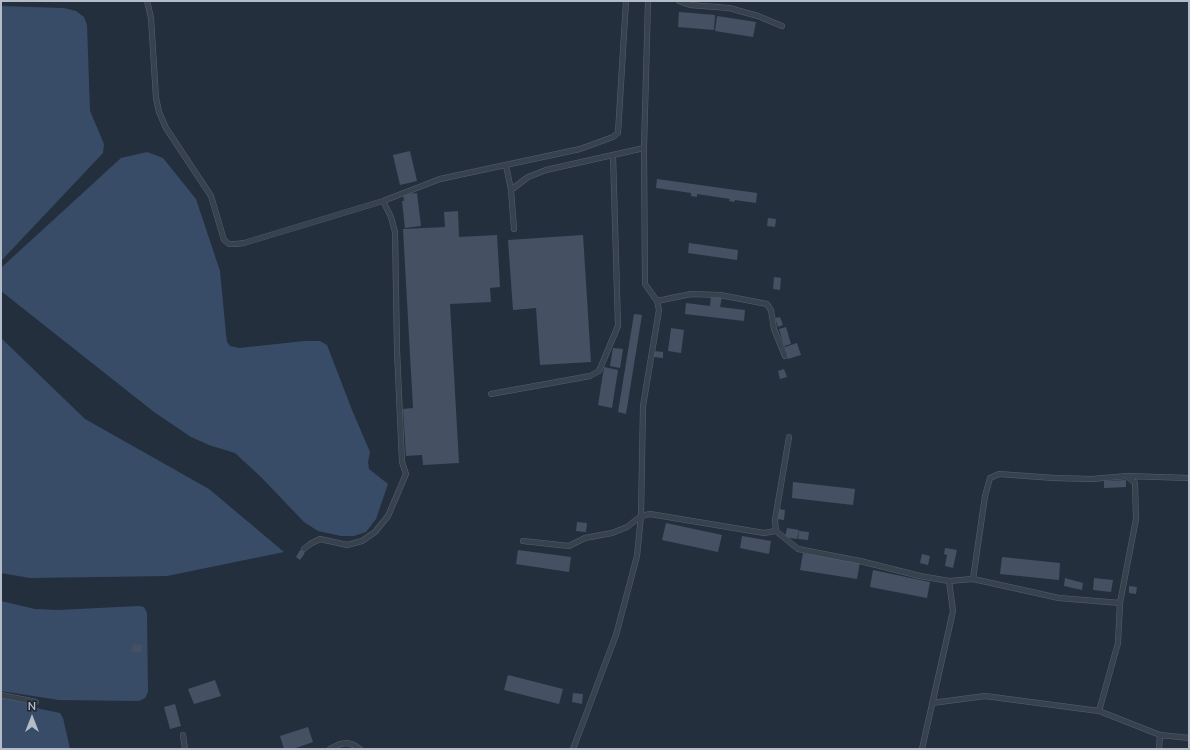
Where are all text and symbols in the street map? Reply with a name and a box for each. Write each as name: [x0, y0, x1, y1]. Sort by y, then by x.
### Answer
north arrow: [12, 698, 52, 738]
text: N: [28, 699, 36, 713]

